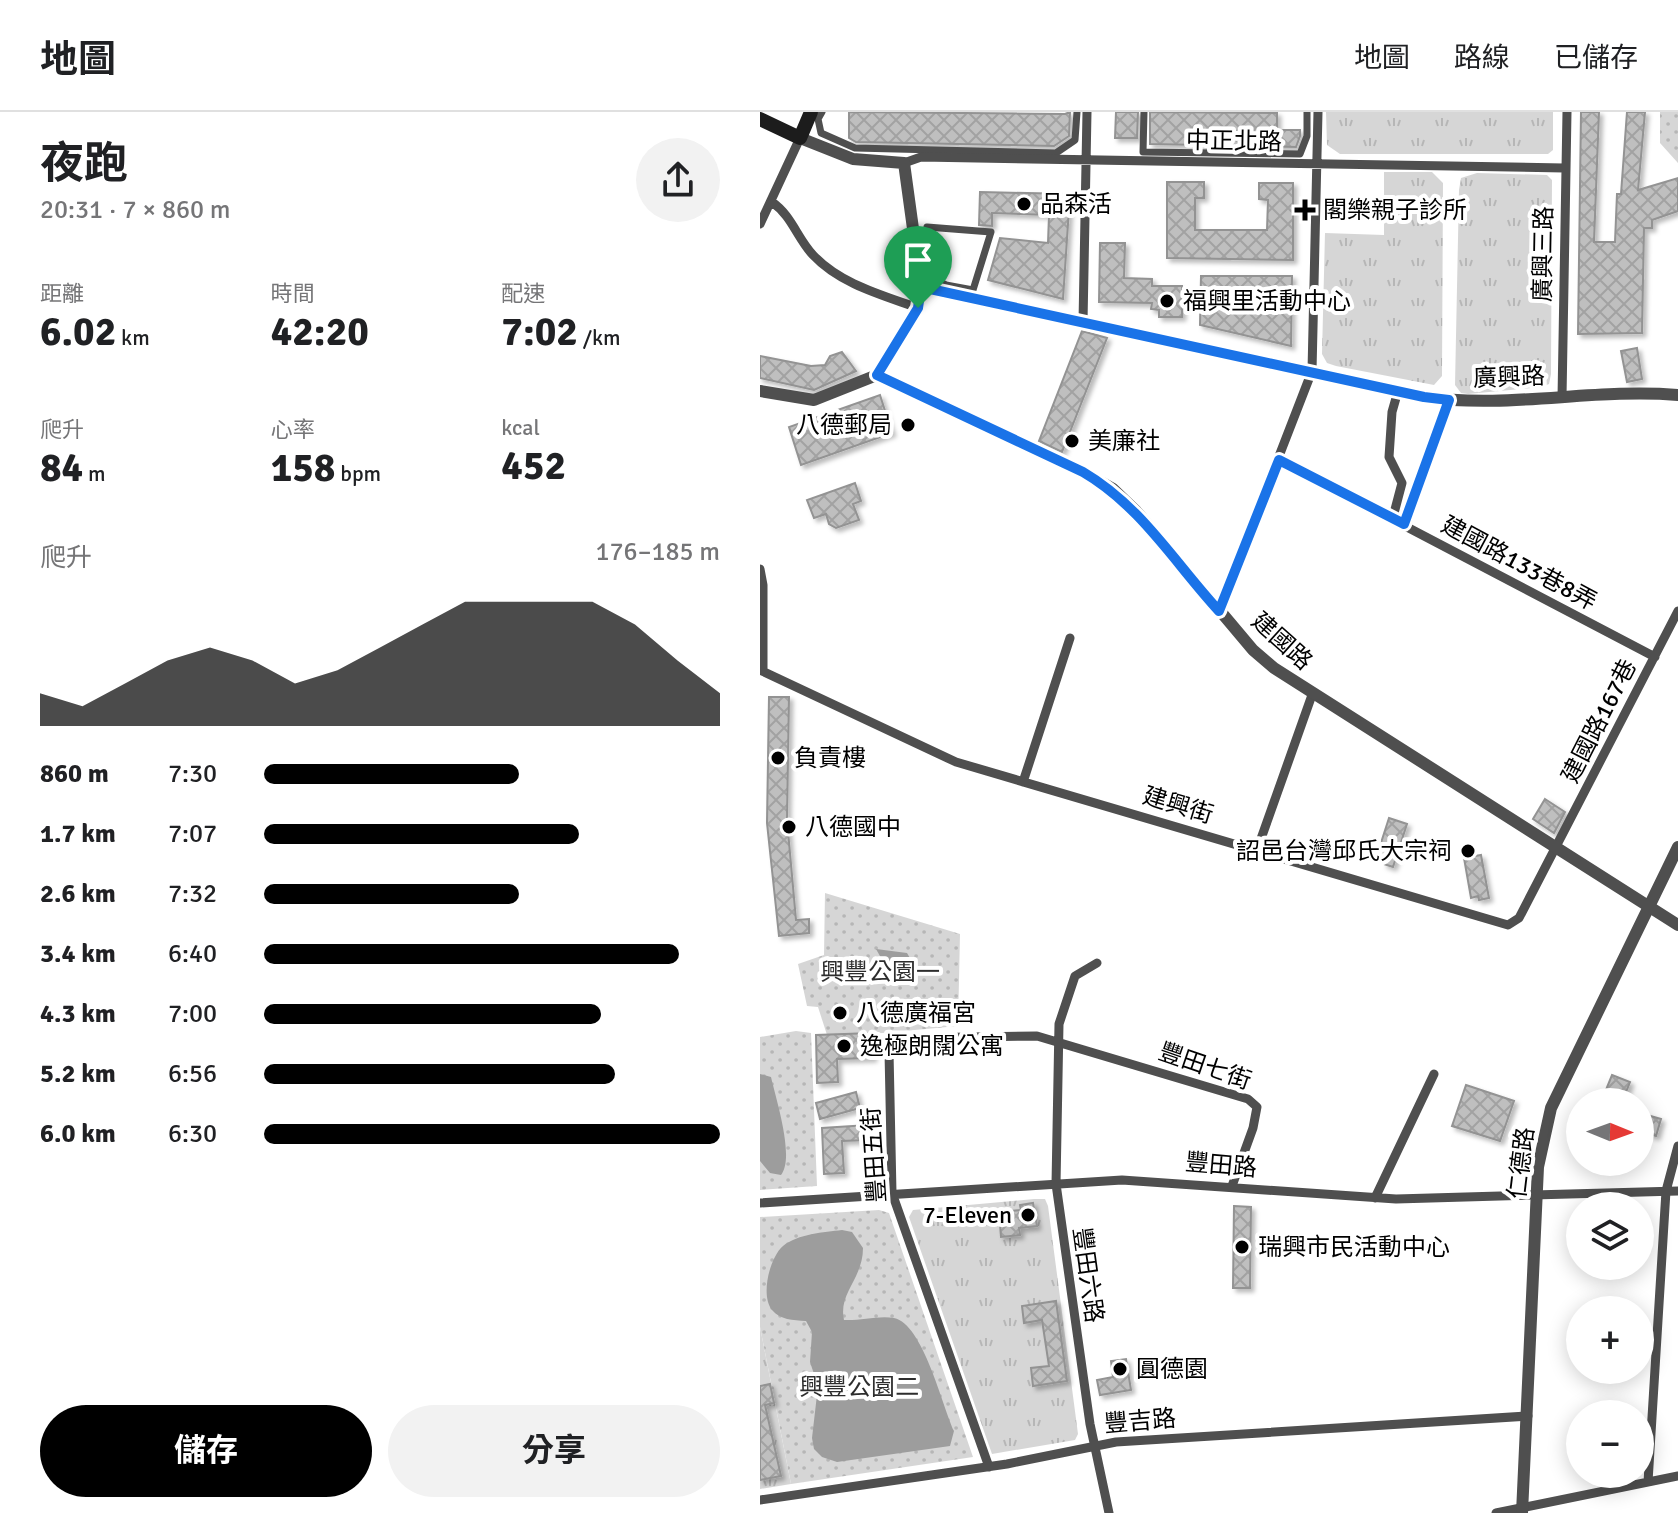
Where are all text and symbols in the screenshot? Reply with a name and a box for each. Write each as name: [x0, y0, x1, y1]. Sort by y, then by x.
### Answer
text: 地圖: [40, 36, 116, 83]
text: 地圖: [1354, 41, 1410, 75]
text: 路線: [1454, 41, 1510, 75]
text: 已儲存: [1554, 41, 1638, 75]
street label: 中正北路: [1186, 125, 1282, 157]
text: 夜跑: [40, 137, 128, 191]
button: share: [636, 138, 720, 222]
place label: 品森活: [1040, 189, 1112, 219]
text: 20:31 · 7 × 860 m: [40, 194, 231, 226]
marker: 品森活: [1015, 195, 1033, 213]
place label: 閣樂親子診所: [1323, 195, 1467, 225]
marker: 閣樂親子診所: [1294, 199, 1316, 221]
street label: 廣興三路: [1527, 206, 1559, 302]
pin: [884, 226, 952, 308]
icon: arrive: [896, 238, 940, 282]
text: 距離: [40, 280, 84, 307]
text: 時間: [271, 280, 315, 307]
text: 配速: [501, 280, 545, 307]
place label: 福興里活動中心: [1183, 286, 1351, 316]
marker: 福興里活動中心: [1158, 292, 1176, 310]
text: 6.02: [40, 307, 116, 357]
text: 42:20: [271, 307, 369, 357]
text: 7:02: [501, 307, 578, 357]
text: km: [116, 324, 150, 351]
text: /km: [578, 324, 621, 351]
street label: 廣興路: [1472, 361, 1546, 393]
place label: 八德郵局: [796, 410, 892, 440]
text: kcal: [501, 414, 540, 441]
text: 爬升: [40, 416, 84, 443]
text: 心率: [271, 416, 315, 443]
marker: 八德郵局: [899, 416, 917, 434]
place label: 美廉社: [1088, 426, 1160, 456]
marker: 美廉社: [1063, 432, 1081, 450]
text: 452: [501, 441, 566, 491]
text: 84: [40, 443, 83, 493]
text: 158: [271, 443, 335, 493]
text: m: [83, 460, 106, 487]
text: bpm: [335, 460, 381, 487]
street label: 建國路133巷8弄: [1436, 509, 1602, 617]
text: 176–185 m: [596, 536, 720, 568]
text: 爬升: [40, 542, 92, 574]
street label: 建國路: [1245, 606, 1319, 676]
street label: 建國路167巷: [1555, 654, 1643, 788]
place label: 負責樓: [794, 743, 866, 773]
marker: 負責樓: [769, 749, 787, 767]
text: 860 m: [40, 758, 109, 790]
text: 7:30: [168, 758, 217, 790]
street label: 建興街: [1139, 780, 1217, 830]
place label: 八德國中: [805, 812, 901, 842]
text: 1.7 km: [40, 818, 116, 850]
text: 7:07: [168, 818, 217, 850]
marker: 八德國中: [780, 818, 798, 836]
place label: 詔邑台灣邱氏大宗祠: [1236, 836, 1452, 866]
marker: 詔邑台灣邱氏大宗祠: [1459, 842, 1477, 860]
text: 2.6 km: [40, 878, 116, 910]
text: 7:32: [168, 878, 217, 910]
text: 3.4 km: [40, 938, 116, 970]
text: 6:40: [168, 938, 217, 970]
park label: 興豐公園一: [820, 957, 940, 987]
text: 4.3 km: [40, 998, 116, 1030]
text: 7:00: [168, 998, 217, 1030]
place label: 八德廣福宮: [856, 998, 976, 1028]
marker: 八德廣福宮: [831, 1004, 849, 1022]
place label: 逸極朗闊公寓: [860, 1031, 1004, 1061]
street label: 豐田七街: [1155, 1036, 1255, 1096]
marker: 逸極朗闊公寓: [835, 1037, 853, 1055]
text: 5.2 km: [40, 1058, 116, 1090]
text: 6:56: [168, 1058, 217, 1090]
north arrow: [1566, 1088, 1654, 1176]
map controls: [1566, 1088, 1654, 1488]
street label: 豐田五街: [856, 1106, 892, 1204]
text: 6.0 km: [40, 1118, 116, 1150]
text: 6:30: [168, 1118, 217, 1150]
street label: 仁德路: [1502, 1125, 1540, 1201]
street label: 豐田路: [1184, 1147, 1258, 1183]
button: layers: [1566, 1192, 1654, 1280]
place label: 7-Eleven: [923, 1200, 1012, 1230]
marker: 7-Eleven: [1019, 1206, 1037, 1224]
street label: 豐田六路: [1066, 1225, 1110, 1325]
place label: 瑞興市民活動中心: [1258, 1232, 1450, 1262]
marker: 瑞興市民活動中心: [1233, 1238, 1251, 1256]
button: +: [1566, 1296, 1654, 1384]
place label: 圓德園: [1136, 1354, 1208, 1384]
marker: 圓德園: [1111, 1360, 1129, 1378]
park label: 興豐公園二: [799, 1372, 919, 1402]
button: −: [1566, 1400, 1654, 1488]
street label: 豐吉路: [1103, 1403, 1177, 1439]
button: 儲存: [40, 1405, 372, 1497]
button: 分享: [388, 1405, 720, 1497]

